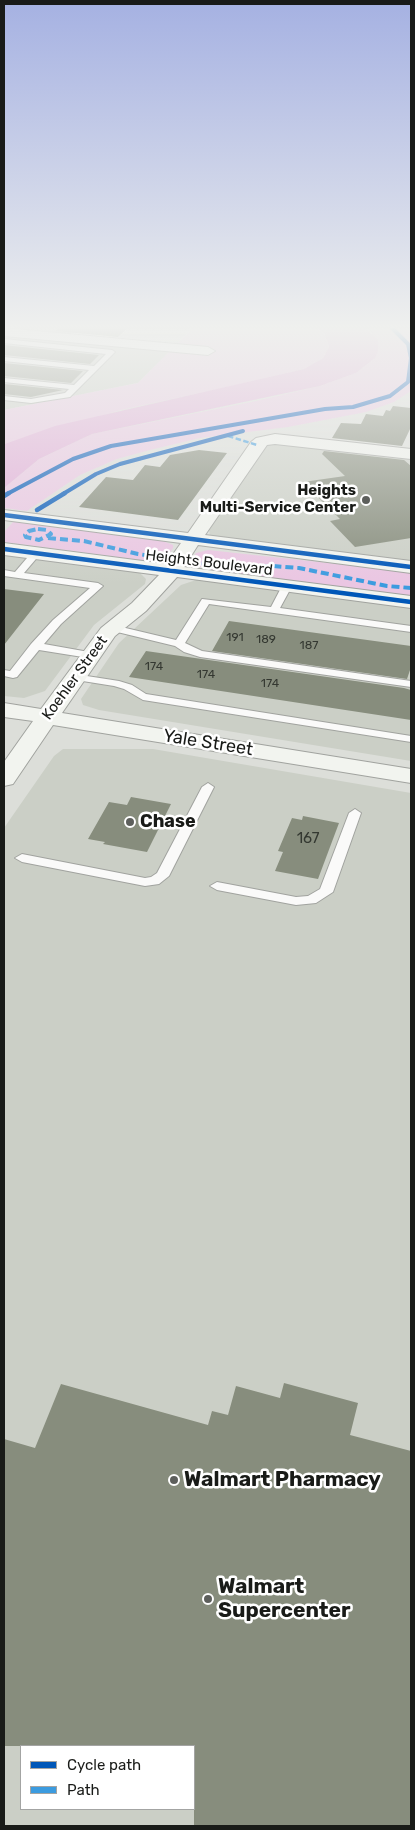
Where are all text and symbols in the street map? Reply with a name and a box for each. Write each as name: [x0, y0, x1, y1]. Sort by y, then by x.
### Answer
place label: Heights Multi-Service Center: [200, 482, 356, 517]
marker: Heights Multi-Service Center: [360, 494, 372, 506]
street label: Heights Boulevard: [144, 546, 274, 580]
house number: 191: [226, 631, 244, 645]
street label: Koehler Street: [38, 632, 112, 724]
house number: 189: [256, 633, 276, 647]
house number: 187: [300, 639, 318, 653]
house number: 174: [145, 660, 163, 674]
house number: 174: [197, 668, 215, 682]
house number: 174: [261, 677, 279, 691]
street label: Yale Street: [162, 725, 254, 761]
place label: Chase: [140, 811, 196, 833]
marker: Chase: [124, 816, 136, 828]
house number: 167: [297, 830, 319, 848]
place label: Walmart Pharmacy: [184, 1467, 381, 1493]
marker: Walmart Pharmacy: [168, 1474, 180, 1486]
place label: Walmart Supercenter: [218, 1574, 351, 1624]
marker: Walmart Supercenter: [202, 1593, 214, 1605]
legend: [20, 1745, 195, 1810]
text: Cycle path: [67, 1756, 141, 1774]
text: Path: [67, 1781, 100, 1799]

